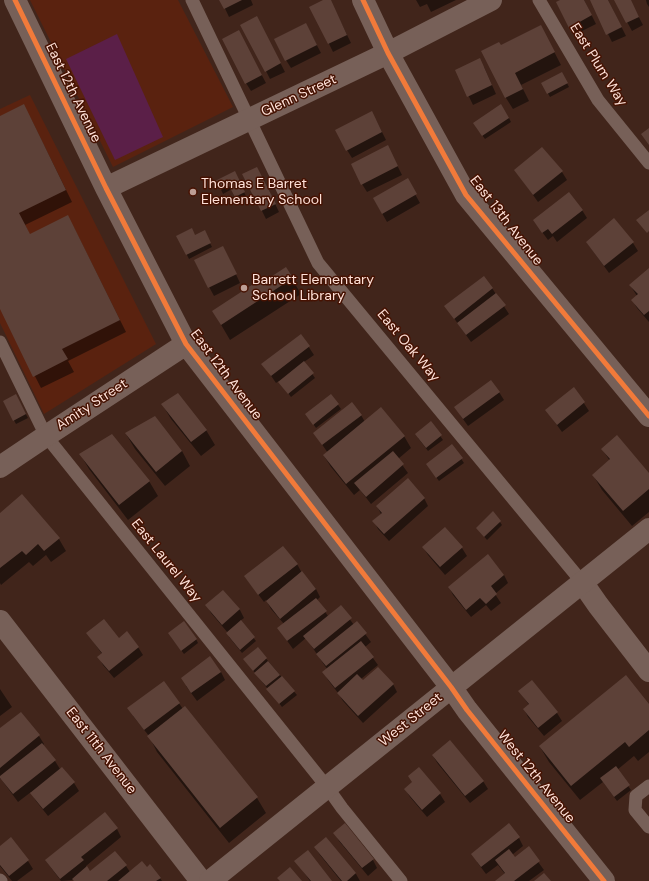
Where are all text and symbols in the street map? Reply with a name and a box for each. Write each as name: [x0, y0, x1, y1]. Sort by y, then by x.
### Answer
street label: East Plum Way: [566, 20, 630, 110]
street label: East 12th Avenue: [42, 40, 104, 146]
street label: Glenn Street: [259, 71, 339, 121]
street label: East 13th Avenue: [466, 173, 546, 269]
place label: Thomas E Barret Elementary School: [201, 176, 322, 208]
marker: Thomas E Barret Elementary School: [188, 187, 198, 197]
place label: Barrett Elementary School Library: [252, 272, 374, 304]
marker: Barrett Elementary School Library: [239, 283, 249, 293]
street label: East Oak Way: [373, 307, 443, 385]
street label: East 12th Avenue: [187, 327, 265, 423]
street label: Amity Street: [53, 376, 131, 434]
street label: East Laurel Way: [127, 516, 205, 606]
street label: West Street: [376, 689, 446, 751]
street label: East 11th Avenue: [62, 704, 140, 798]
street label: West 12th Avenue: [494, 727, 578, 827]

